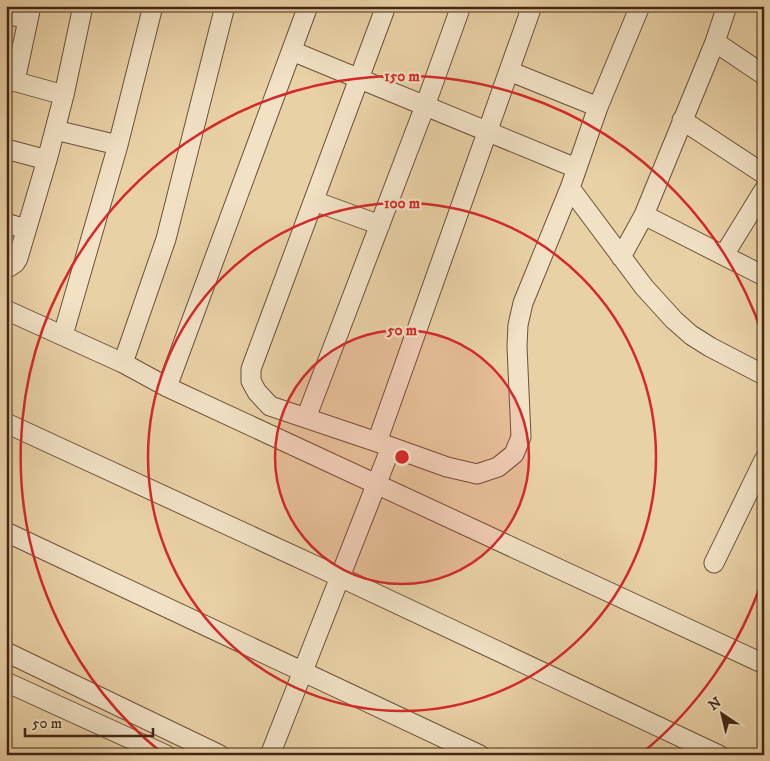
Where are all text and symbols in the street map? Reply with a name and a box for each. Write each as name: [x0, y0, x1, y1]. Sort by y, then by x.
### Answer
text: 150 m: [384, 67, 420, 86]
text: 100 m: [384, 194, 421, 213]
text: 50 m: [386, 321, 418, 340]
centre of rings: [393, 448, 411, 466]
north arrow: [698, 688, 748, 738]
text: N: [705, 693, 725, 715]
scale bar: [25, 706, 152, 738]
text: 50 m: [32, 714, 62, 733]

